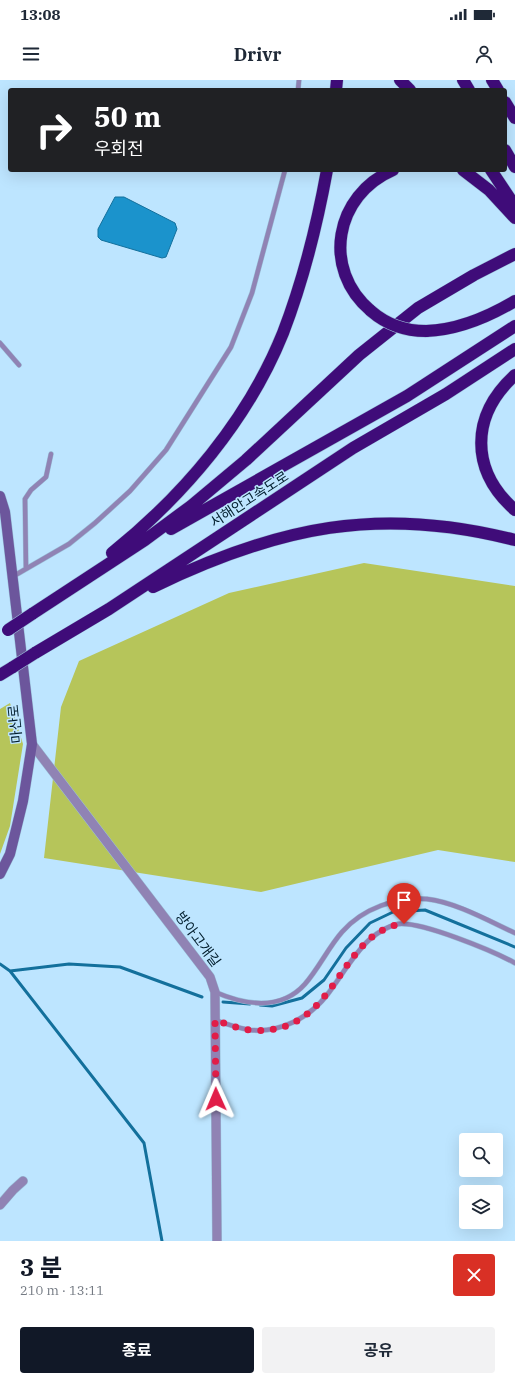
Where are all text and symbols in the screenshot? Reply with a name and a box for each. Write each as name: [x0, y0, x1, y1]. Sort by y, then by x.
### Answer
text: 13:08: [20, 5, 61, 24]
icon: menu: [20, 43, 42, 65]
text: Drivr: [234, 43, 281, 66]
icon: person: [473, 43, 495, 65]
text: 50 m: [94, 98, 161, 135]
icon: right: [28, 104, 80, 156]
text: 우회전: [94, 137, 144, 160]
street label: 서해안고속도로: [206, 467, 292, 531]
street label: 마산로: [4, 704, 26, 744]
pin: [387, 883, 421, 924]
icon: arrive: [393, 889, 415, 911]
street label: 방아고개길: [171, 908, 225, 970]
position arrow: [195, 1078, 237, 1120]
map controls: [459, 1133, 503, 1229]
button: search: [459, 1133, 503, 1177]
button: layers: [459, 1185, 503, 1229]
text: 3 분: [20, 1251, 62, 1283]
button: close: [453, 1254, 495, 1296]
text: 210 m · 13:11: [20, 1282, 104, 1299]
button: 종료: [20, 1327, 254, 1373]
button: 공유: [262, 1327, 495, 1373]

